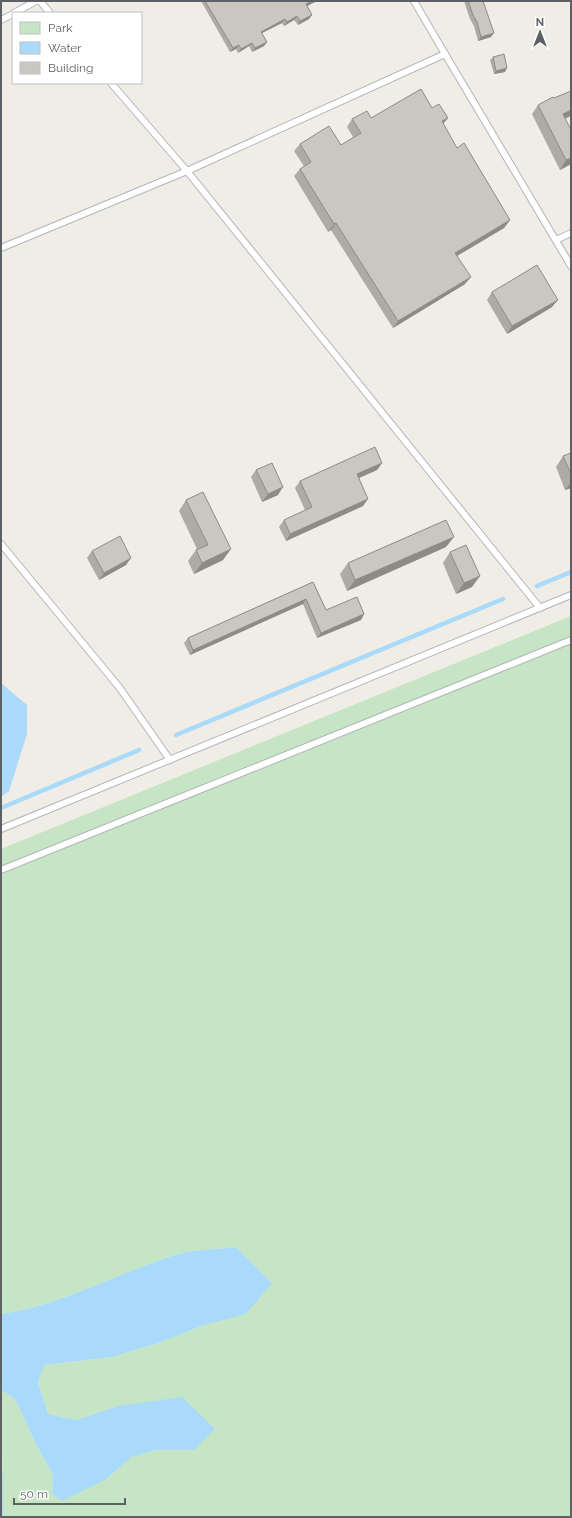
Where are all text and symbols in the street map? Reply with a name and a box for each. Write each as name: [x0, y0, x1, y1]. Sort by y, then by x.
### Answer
legend: [12, 12, 142, 84]
north arrow: [520, 12, 560, 52]
text: N: [536, 16, 544, 29]
text: Park: [48, 21, 73, 35]
text: Water: [48, 41, 82, 55]
text: Building: [48, 61, 94, 75]
scale bar: [14, 1480, 125, 1506]
text: 50 m: [20, 1487, 48, 1501]

